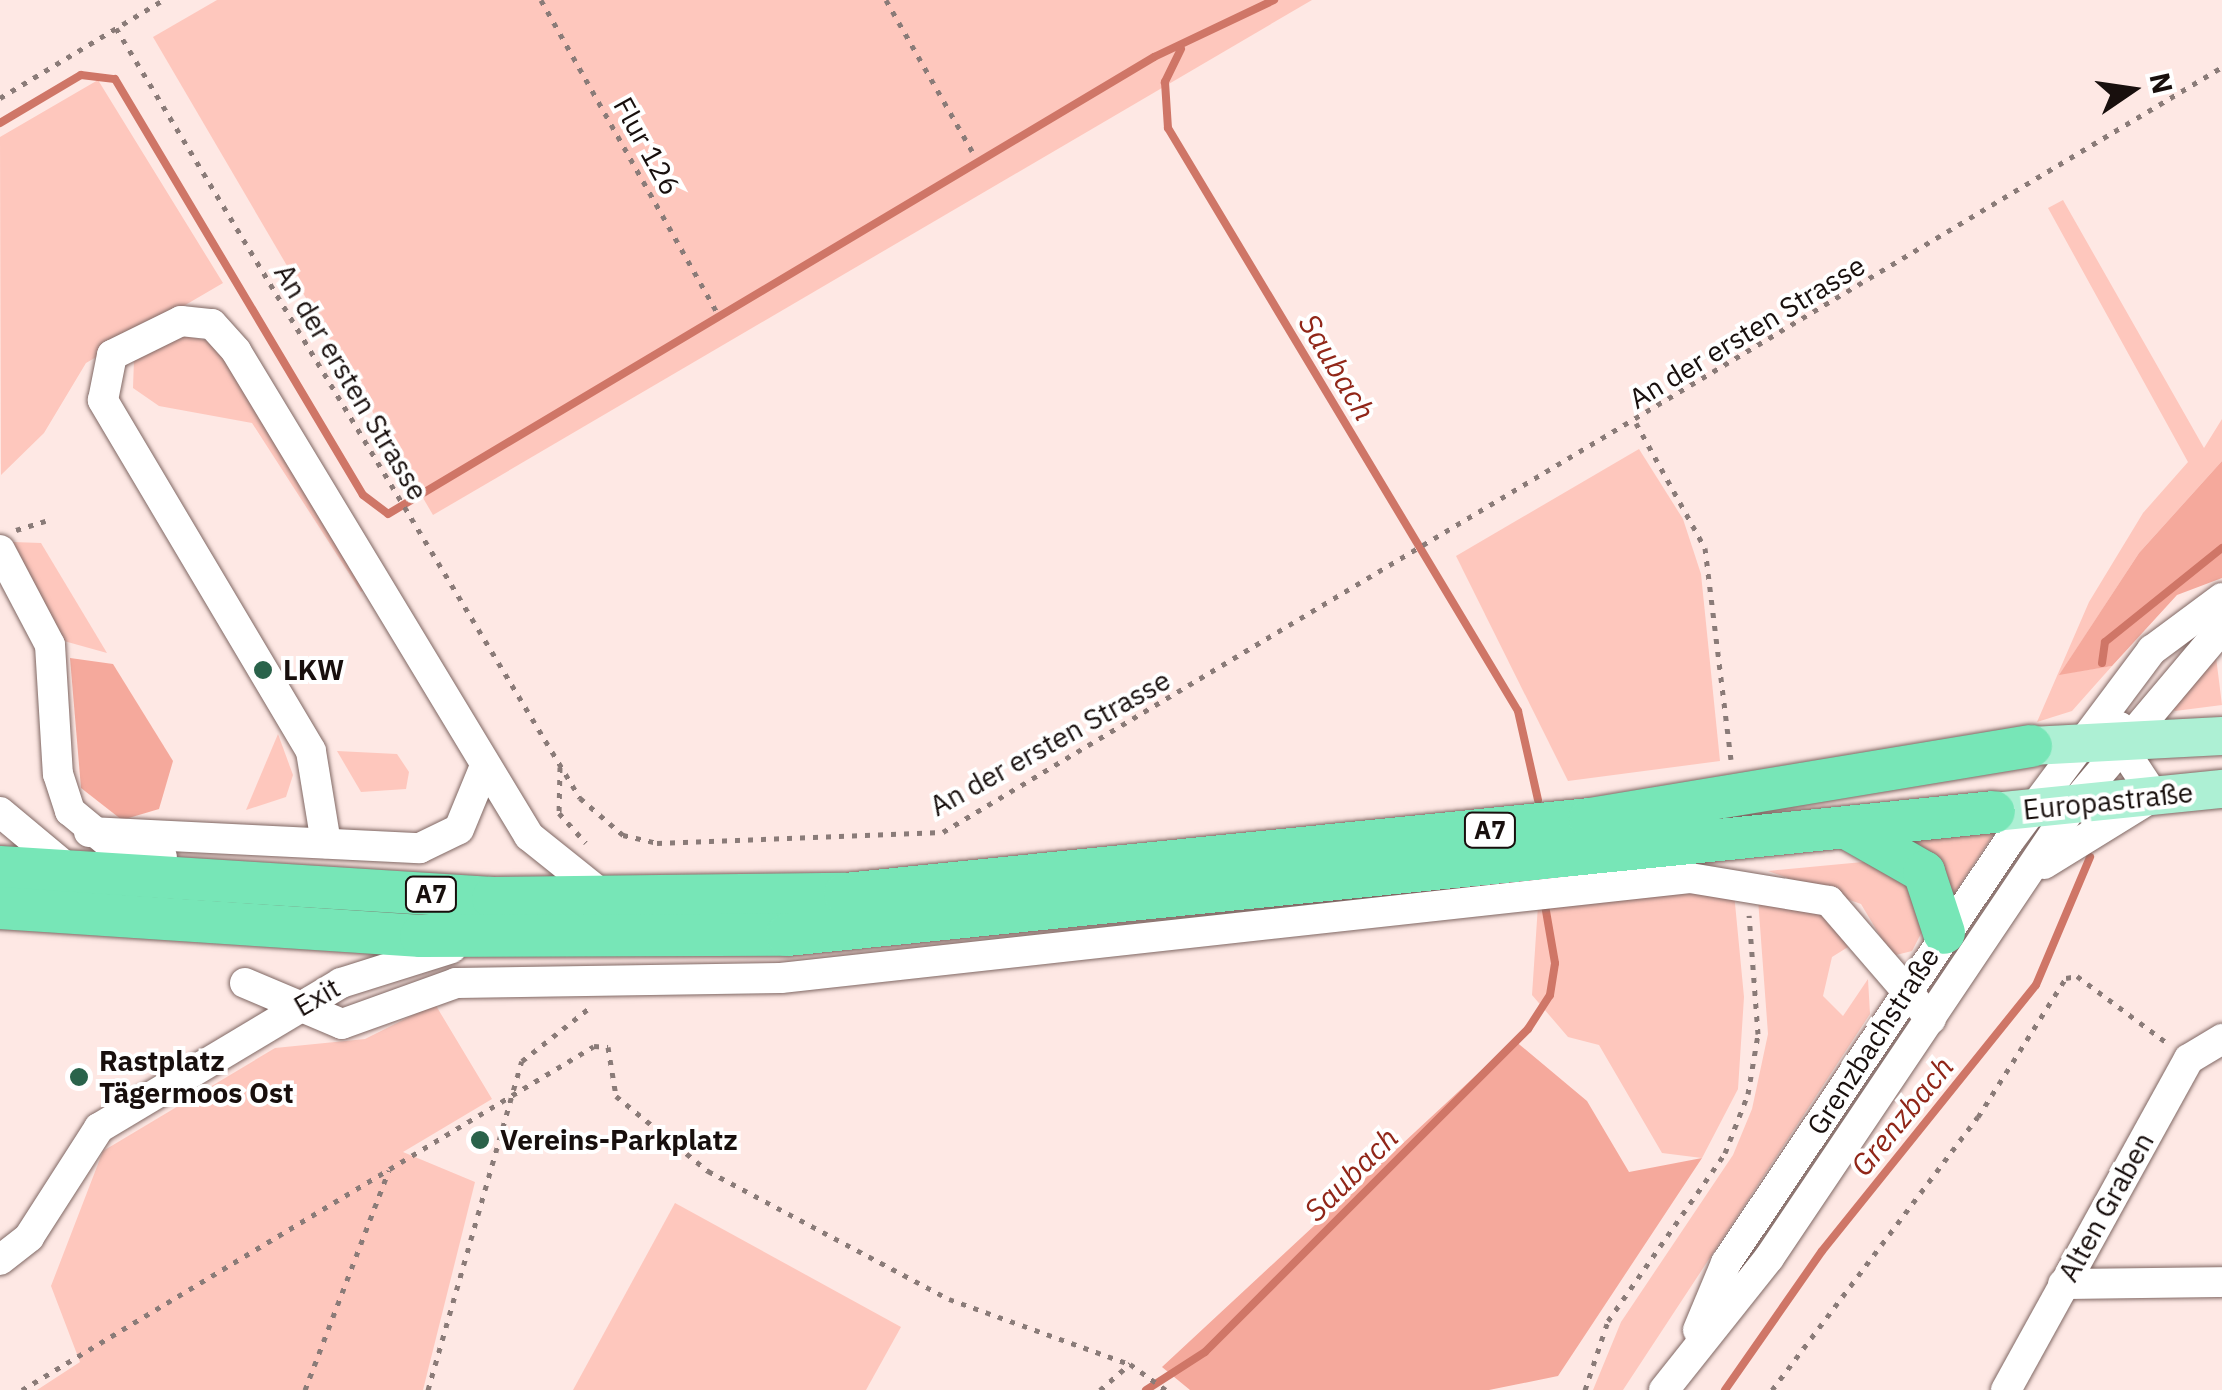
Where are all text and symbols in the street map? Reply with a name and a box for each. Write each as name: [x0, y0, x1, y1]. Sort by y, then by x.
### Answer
north arrow: [2082, 40, 2182, 140]
text: N: [2141, 69, 2182, 97]
street label: Flur 126: [607, 91, 687, 201]
street label: An der ersten Strasse: [1623, 248, 1871, 416]
street label: An der ersten Strasse: [267, 258, 435, 506]
water label: Saubach: [1291, 307, 1383, 427]
place label: LKW: [283, 653, 344, 687]
marker: LKW: [252, 659, 274, 681]
street label: An der ersten Strasse: [924, 663, 1176, 823]
street label: Europastraße: [2021, 775, 2195, 827]
road number: A7: [1462, 810, 1518, 850]
road number: A7: [404, 874, 458, 914]
street label: Grenzbachstraße: [1800, 941, 1946, 1141]
street label: Exit: [288, 971, 346, 1023]
place label: Rastplatz Tägermoos Ost: [99, 1044, 294, 1110]
water label: Grenzbach: [1843, 1049, 1961, 1183]
marker: Rastplatz Tägermoos Ost: [68, 1066, 90, 1088]
water label: Saubach: [1297, 1120, 1405, 1228]
place label: Vereins-Parkplatz: [500, 1123, 738, 1157]
street label: Alten Graben: [2051, 1127, 2161, 1287]
marker: Vereins-Parkplatz: [469, 1129, 491, 1151]

